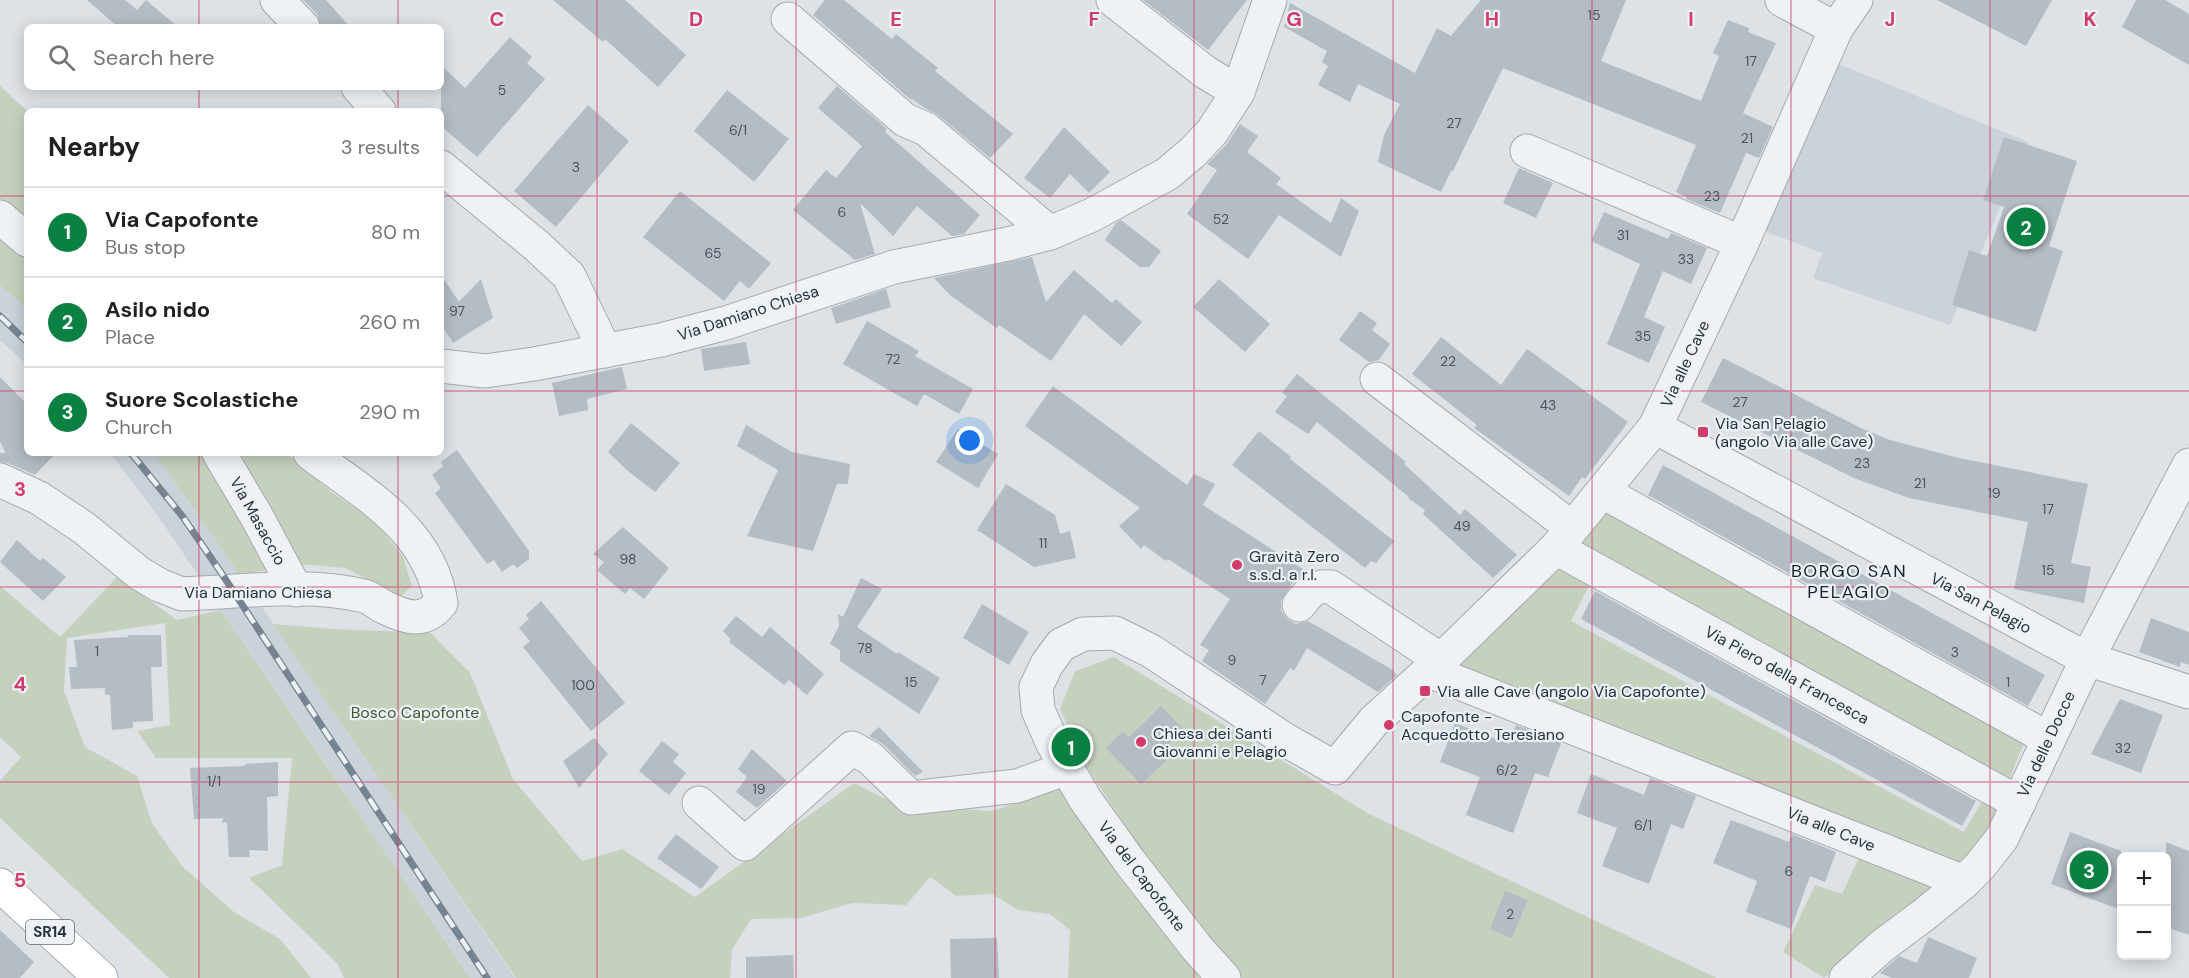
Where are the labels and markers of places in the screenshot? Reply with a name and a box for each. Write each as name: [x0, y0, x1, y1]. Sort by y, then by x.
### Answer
pin: 2: [2006, 204, 2046, 250]
place label: Via San Pelagio (angolo Via alle Cave): [1715, 413, 1873, 452]
marker: Via San Pelagio (angolo Via alle Cave): [1696, 425, 1710, 439]
place label: Gravità Zero s.s.d. a r.l.: [1249, 546, 1340, 585]
marker: Gravità Zero s.s.d. a r.l.: [1230, 558, 1244, 572]
place label: Via alle Cave (angolo Via Capofonte): [1437, 681, 1706, 702]
marker: Via alle Cave (angolo Via Capofonte): [1418, 684, 1432, 698]
place label: Capofonte - Acquedotto Teresiano: [1401, 706, 1564, 745]
marker: Capofonte - Acquedotto Teresiano: [1382, 718, 1396, 732]
place label: Chiesa dei Santi Giovanni e Pelagio: [1153, 723, 1287, 762]
pin: 1: [1052, 724, 1090, 770]
marker: Chiesa dei Santi Giovanni e Pelagio: [1134, 735, 1148, 749]
pin: 3: [2070, 848, 2108, 892]

